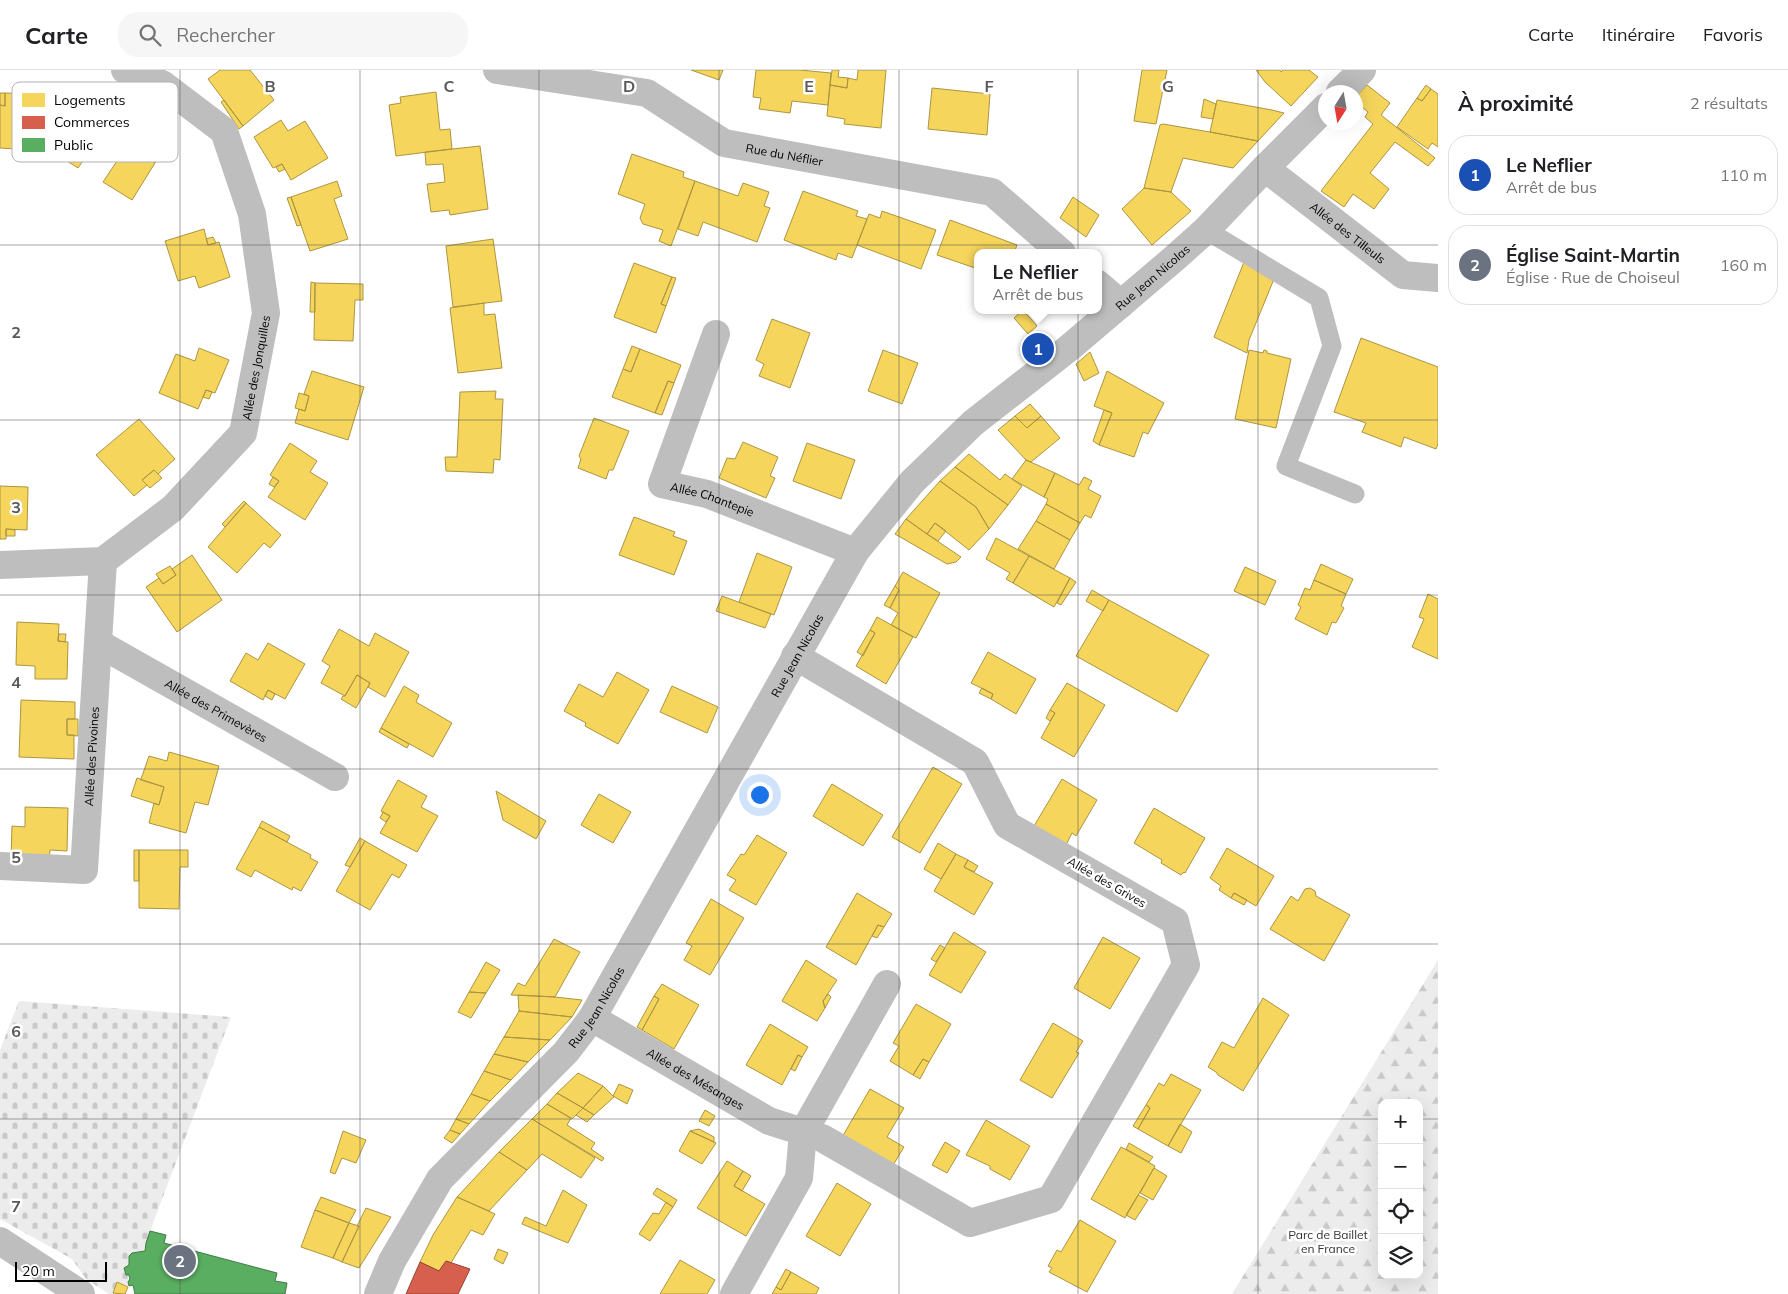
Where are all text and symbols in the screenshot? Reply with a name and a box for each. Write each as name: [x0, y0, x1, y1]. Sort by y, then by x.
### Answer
search box: [118, 12, 468, 57]
text: Carte: [25, 20, 88, 50]
icon: search: [136, 21, 164, 49]
text: Rechercher: [176, 23, 275, 47]
text: Carte: [1528, 23, 1574, 46]
text: Itinéraire: [1602, 23, 1675, 46]
text: Favoris: [1703, 23, 1763, 46]
text: B: [264, 76, 276, 96]
text: C: [444, 76, 455, 96]
text: D: [623, 76, 635, 96]
text: E: [804, 76, 814, 96]
text: F: [984, 76, 994, 96]
text: G: [1162, 76, 1174, 96]
legend: [12, 82, 178, 162]
north arrow: [1318, 85, 1363, 130]
text: À proximité: [1458, 90, 1574, 116]
text: Logements: [54, 91, 126, 109]
text: 2 résultats: [1690, 93, 1768, 113]
text: Commerces: [54, 113, 130, 131]
text: Public: [54, 136, 93, 154]
street label: Rue du Néflier: [745, 140, 825, 169]
text: Le Neflier: [1506, 153, 1592, 177]
text: 1: [1470, 165, 1480, 185]
text: 110 m: [1720, 165, 1767, 185]
text: Arrêt de bus: [1506, 177, 1597, 197]
street label: Allée des Tilleuls: [1307, 198, 1389, 266]
street label: Rue Jean Nicolas: [1112, 241, 1193, 313]
text: Église Saint-Martin: [1506, 243, 1680, 267]
popup: [974, 249, 1102, 314]
text: 2: [1470, 255, 1480, 275]
text: 160 m: [1720, 255, 1767, 275]
text: Le Neflier: [993, 260, 1078, 284]
text: Église · Rue de Choiseul: [1506, 267, 1680, 287]
text: Arrêt de bus: [993, 284, 1084, 304]
street label: Allée des Jonquilles: [238, 314, 273, 421]
text: 2: [11, 322, 21, 342]
pin: 1: [1022, 330, 1054, 368]
street label: Allée Chantepie: [669, 479, 757, 519]
text: 3: [11, 497, 21, 517]
street label: Rue Jean Nicolas: [767, 611, 826, 700]
text: 4: [11, 672, 21, 692]
street label: Allée des Primevères: [163, 675, 270, 745]
street label: Allée des Pivoines: [80, 706, 102, 807]
your location: [747, 782, 773, 808]
text: 5: [11, 847, 21, 867]
street label: Allée des Grives: [1065, 853, 1149, 911]
street label: Rue Jean Nicolas: [565, 964, 627, 1051]
text: 6: [11, 1021, 21, 1041]
street label: Allée des Mésanges: [644, 1044, 747, 1113]
map controls: [1378, 1099, 1423, 1279]
button: +: [1378, 1099, 1423, 1144]
button: −: [1378, 1144, 1423, 1189]
button: locate: [1378, 1189, 1423, 1234]
text: 7: [11, 1196, 21, 1216]
park label: Parc de Baillet en France: [1288, 1227, 1368, 1256]
button: layers: [1378, 1234, 1423, 1279]
pin: 2: [164, 1242, 196, 1280]
scale bar: [15, 1259, 108, 1282]
text: 20 m: [22, 1262, 55, 1280]

